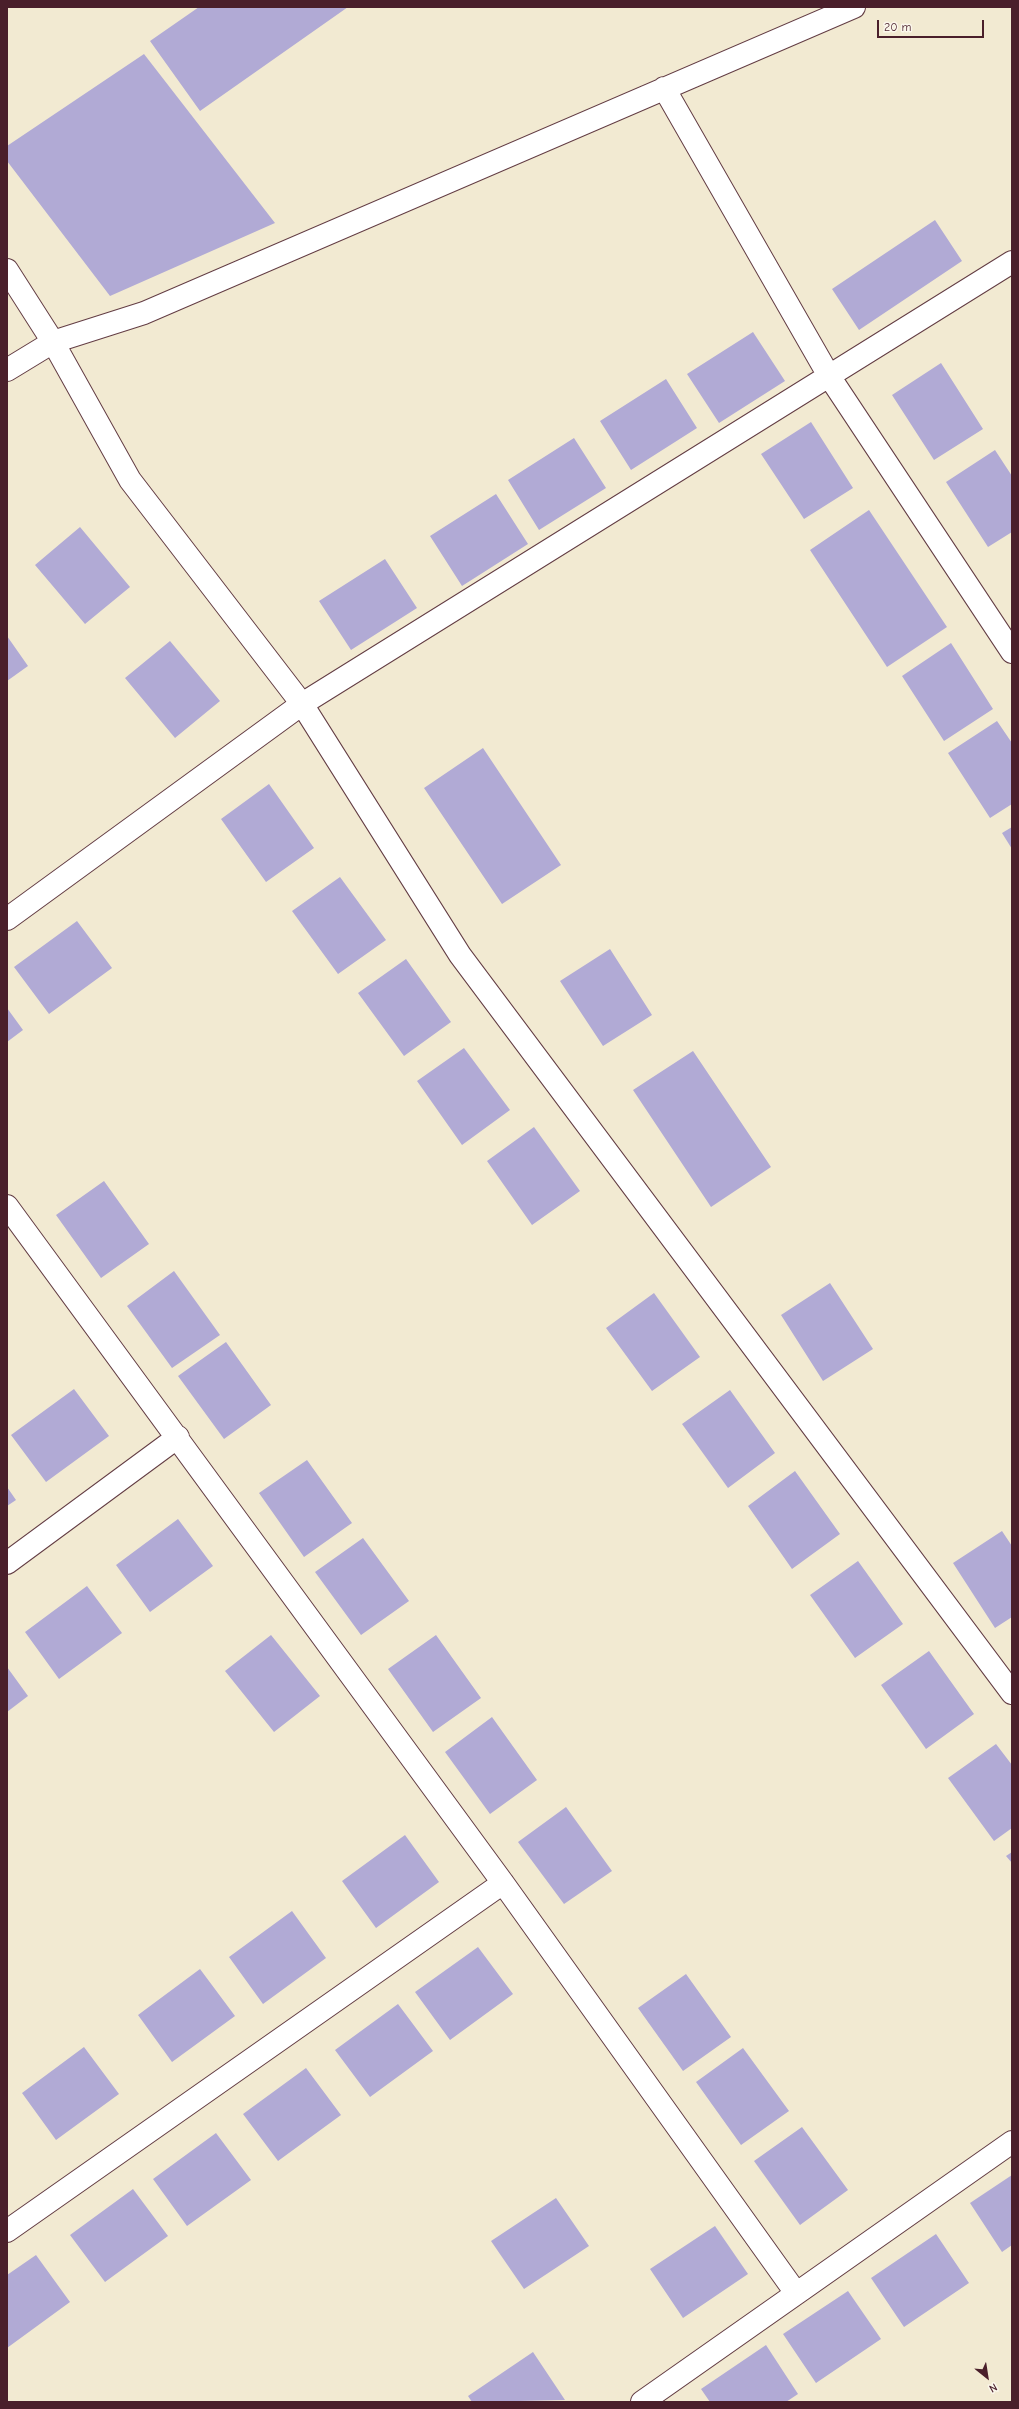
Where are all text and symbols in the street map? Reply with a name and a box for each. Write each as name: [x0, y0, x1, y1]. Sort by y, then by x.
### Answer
scale bar: [879, 12, 986, 38]
text: 20 m: [884, 20, 912, 34]
north arrow: [967, 2357, 1007, 2397]
text: N: [987, 2380, 1000, 2395]

